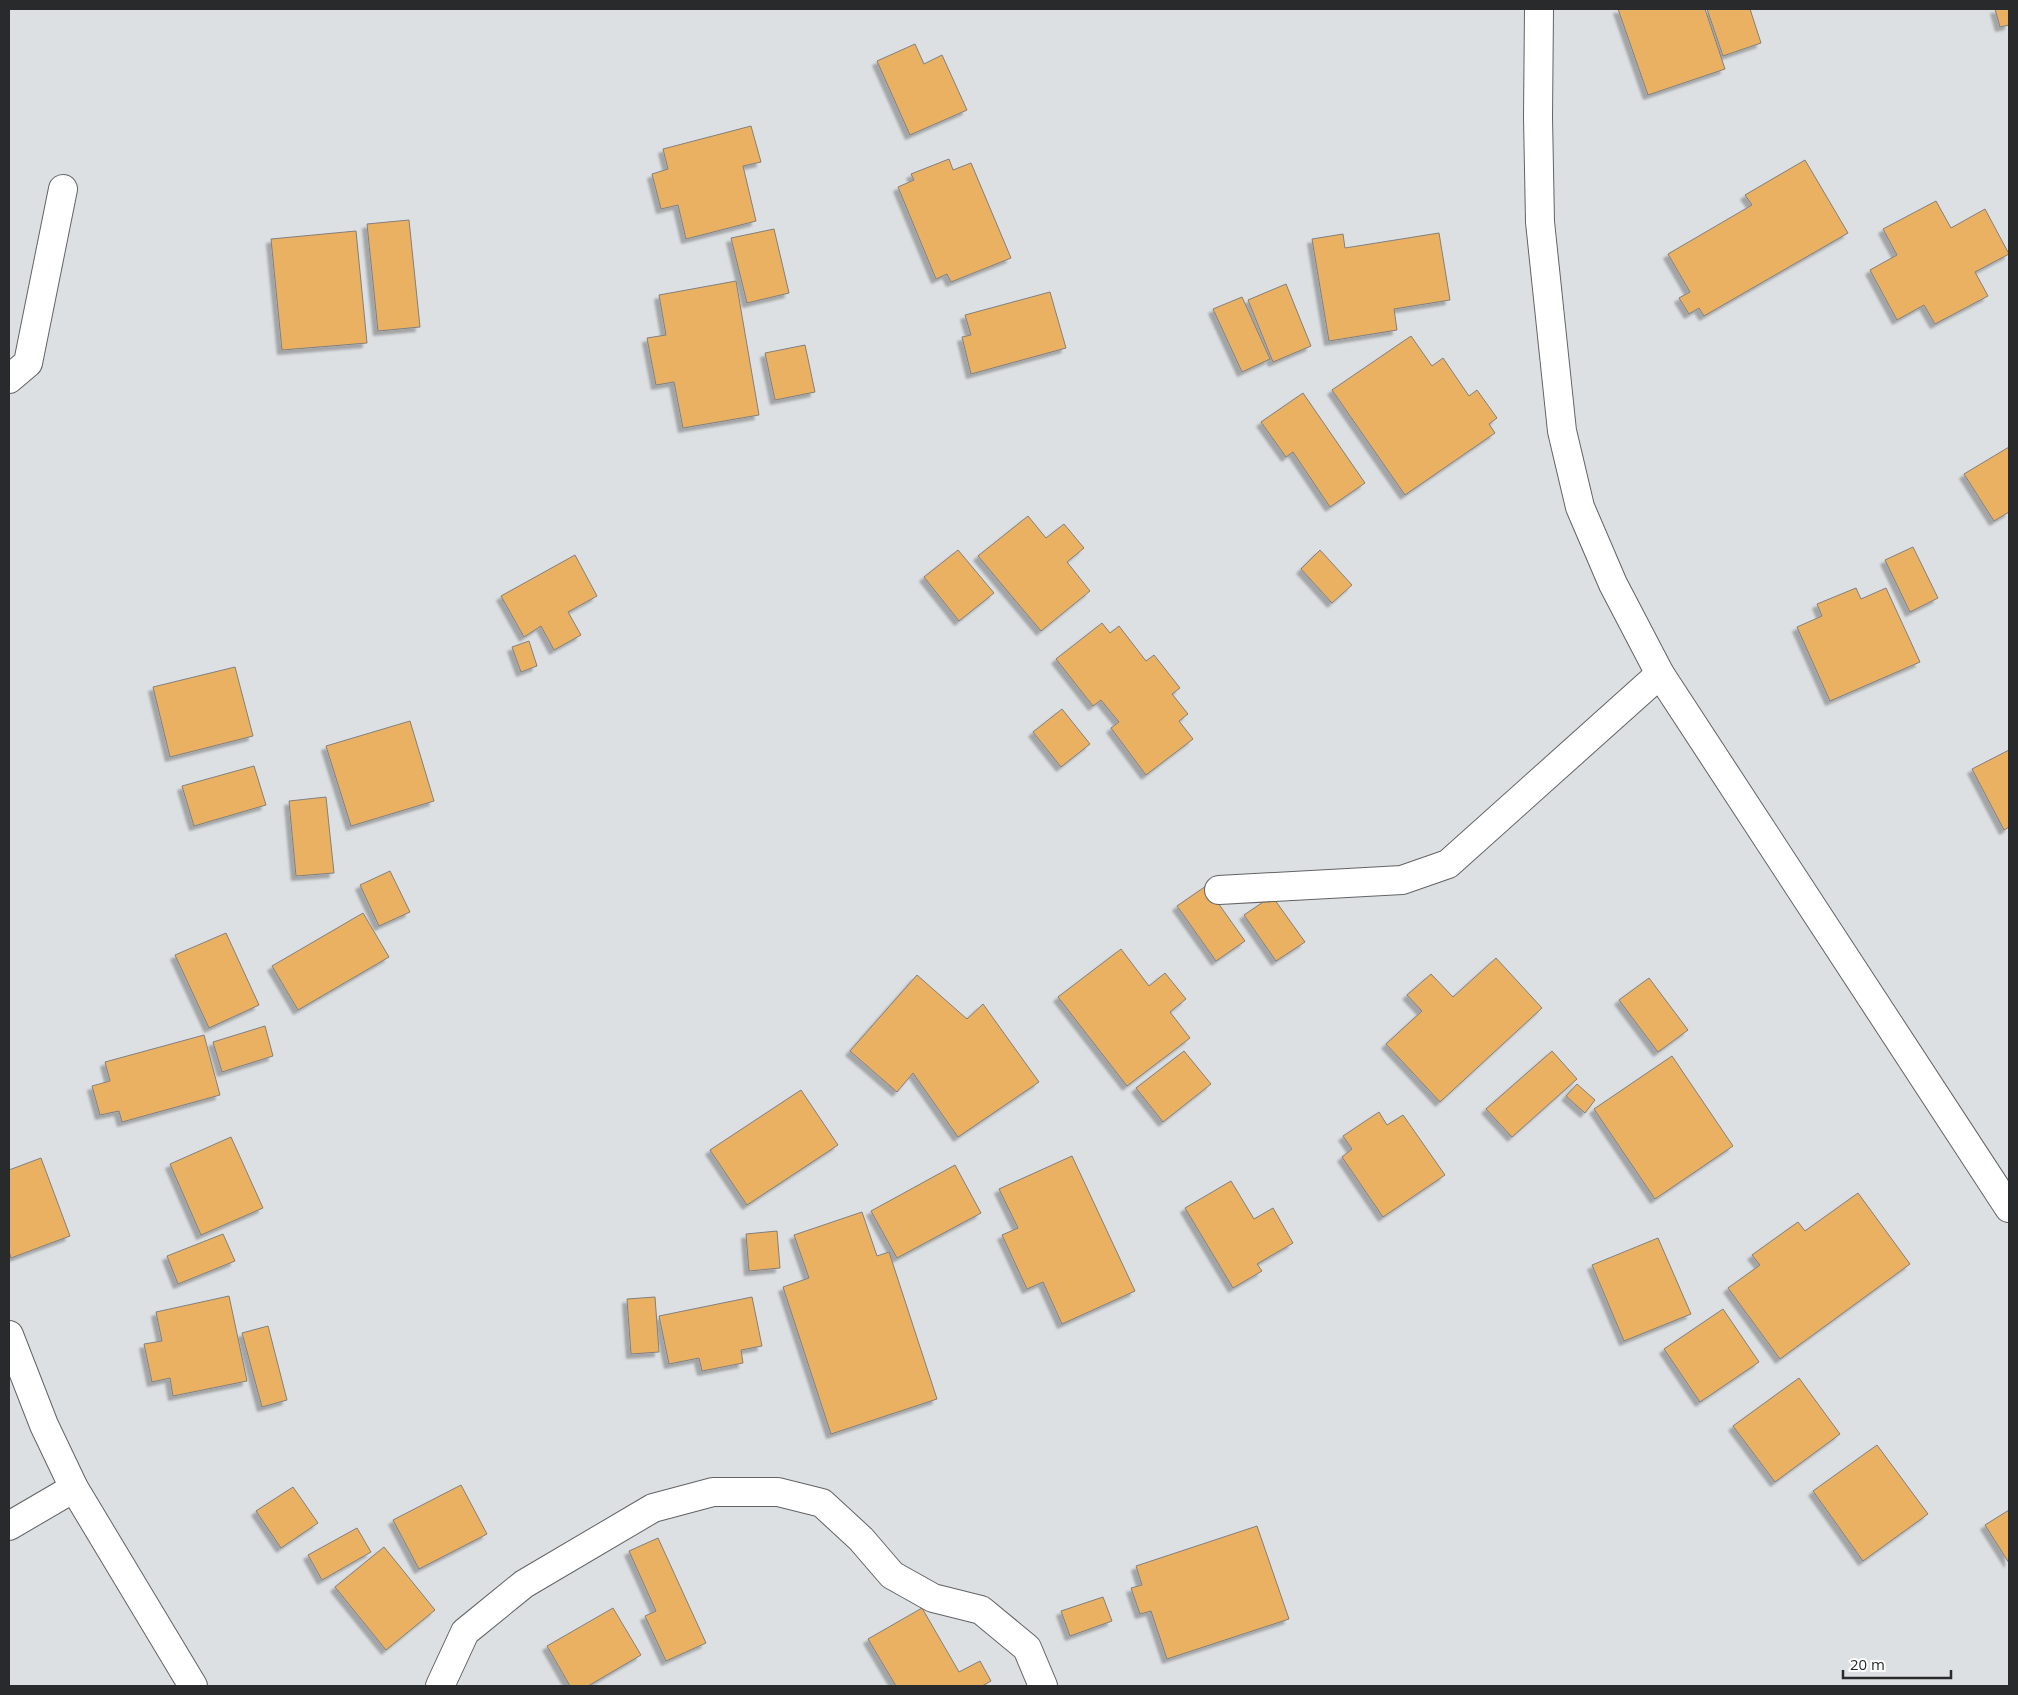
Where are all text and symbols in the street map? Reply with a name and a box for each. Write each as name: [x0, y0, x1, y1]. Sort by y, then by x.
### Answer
scale bar: [1843, 1648, 1950, 1680]
text: 20 m: [1850, 1654, 1885, 1674]

